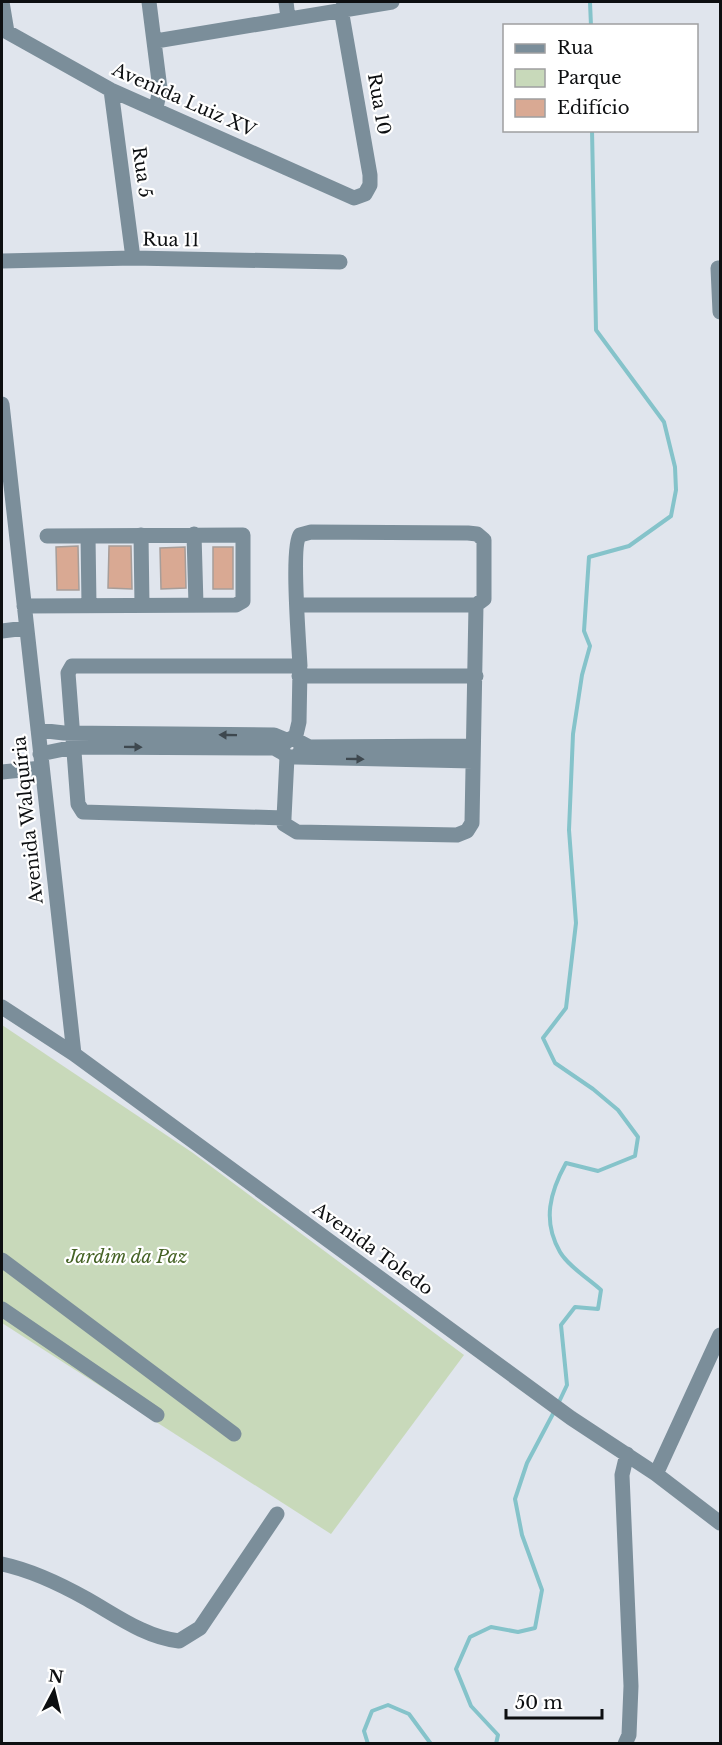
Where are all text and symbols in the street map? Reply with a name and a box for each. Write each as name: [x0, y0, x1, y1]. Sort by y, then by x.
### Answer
legend: [503, 24, 698, 132]
text: Rua: [557, 37, 593, 59]
street label: Avenida Luiz XV: [108, 58, 260, 142]
text: Parque: [557, 67, 622, 89]
street label: Rua 10: [363, 72, 395, 136]
text: Edifício: [557, 97, 630, 119]
street label: Rua 5: [128, 145, 156, 199]
street label: Rua 11: [142, 229, 200, 251]
one-way arrow: [219, 730, 238, 740]
street label: Avenida Walquíria: [8, 735, 48, 906]
one-way arrow: [123, 742, 142, 752]
one-way arrow: [345, 755, 364, 764]
street label: Avenida Toledo: [308, 1197, 437, 1300]
park label: Jardim da Paz: [66, 1246, 187, 1268]
north arrow: [24, 1661, 84, 1721]
text: N: [47, 1665, 65, 1687]
scale bar: [506, 1682, 602, 1720]
text: 50 m: [515, 1692, 563, 1714]

